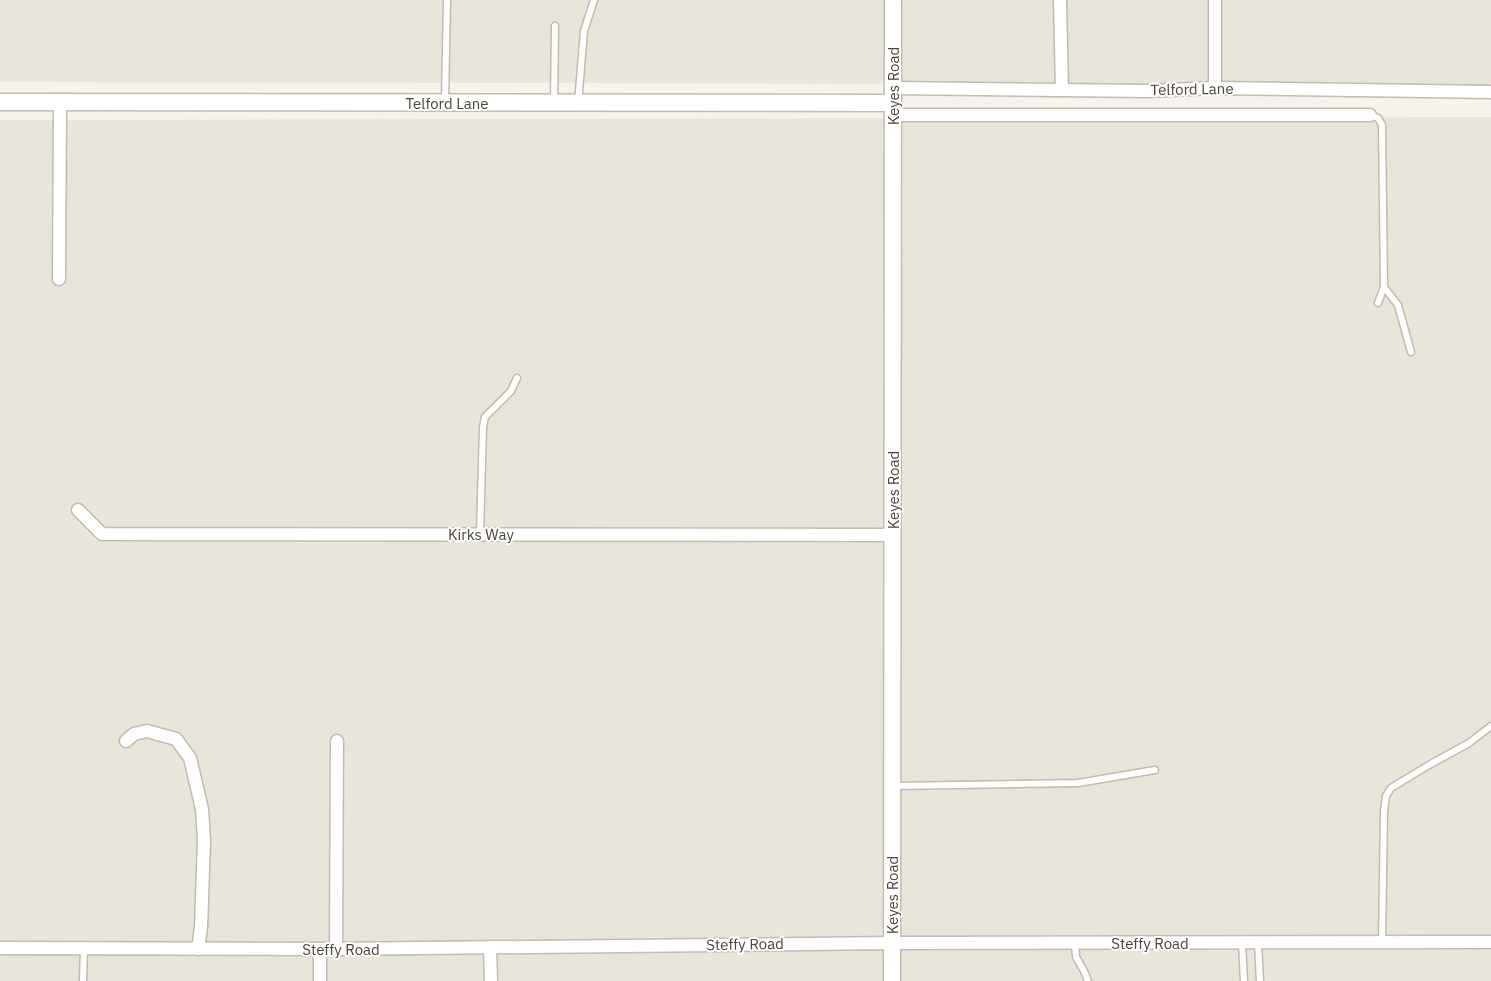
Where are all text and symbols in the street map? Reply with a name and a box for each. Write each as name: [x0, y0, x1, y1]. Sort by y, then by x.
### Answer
street label: Keyes Road: [884, 47, 903, 125]
street label: Telford Lane: [1150, 79, 1234, 99]
street label: Telford Lane: [405, 94, 489, 113]
street label: Keyes Road: [884, 451, 903, 529]
street label: Kirks Way: [448, 525, 515, 544]
street label: Keyes Road: [883, 856, 902, 934]
street label: Steffy Road: [706, 934, 784, 954]
street label: Steffy Road: [1111, 934, 1189, 953]
street label: Steffy Road: [302, 940, 380, 959]

